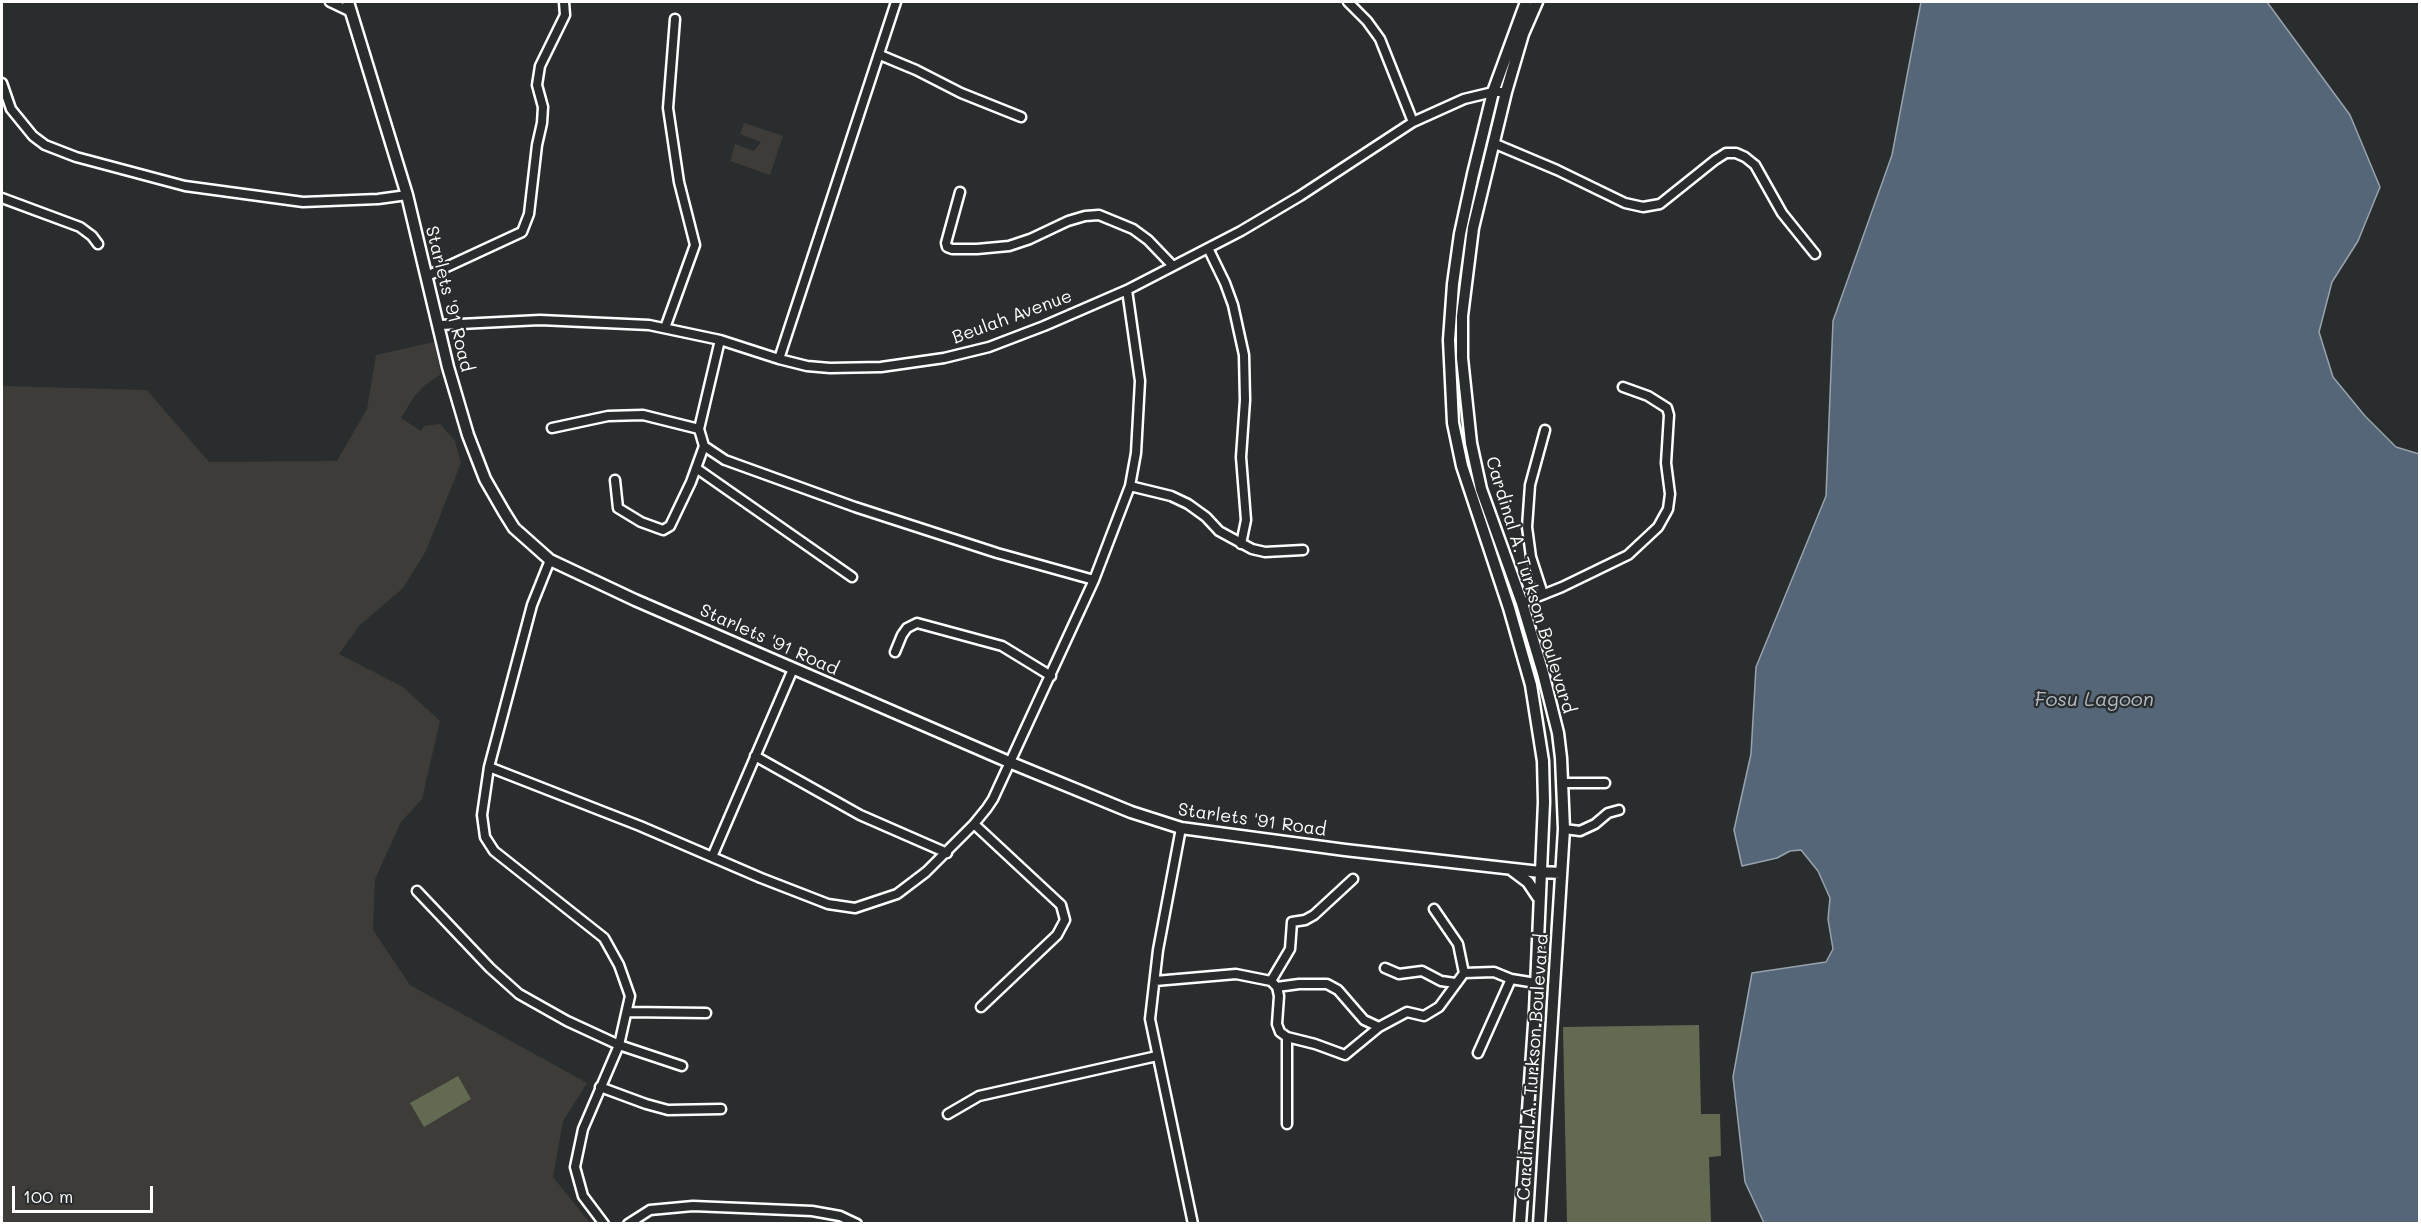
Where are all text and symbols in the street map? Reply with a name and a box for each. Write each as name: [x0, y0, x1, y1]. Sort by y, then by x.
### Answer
street label: Starlets '91 Road: [420, 224, 478, 374]
street label: Beulah Avenue: [949, 285, 1075, 349]
street label: Cardinal A. Turkson Boulevard: [1481, 454, 1579, 716]
street label: Starlets '91 Road: [696, 600, 842, 680]
water label: Fosu Lagoon: [2034, 688, 2154, 712]
street label: Starlets '91 Road: [1176, 799, 1328, 841]
street label: Cardinal A. Turkson Boulevard: [1513, 933, 1553, 1201]
scale bar: [15, 1174, 156, 1212]
text: 100 m: [23, 1184, 73, 1208]

